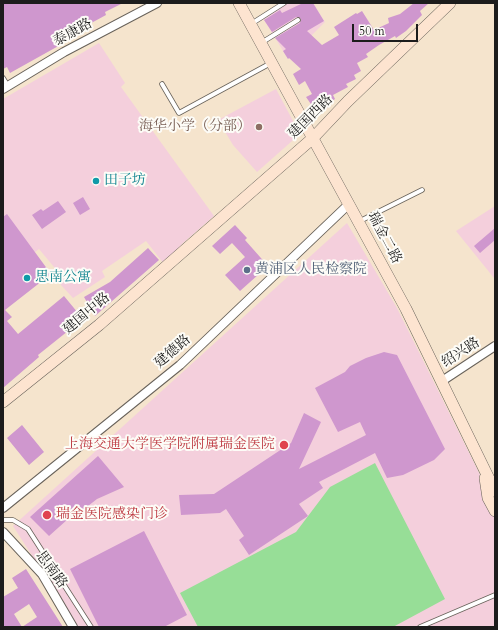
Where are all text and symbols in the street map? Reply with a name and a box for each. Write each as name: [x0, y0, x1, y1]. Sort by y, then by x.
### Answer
street label: 泰康路: [51, 15, 95, 51]
scale bar: [354, 16, 420, 42]
text: 50 m: [359, 23, 385, 39]
street label: 建国西路: [285, 91, 337, 143]
place label: 海华小学（分部）: [139, 119, 251, 135]
marker: 海华小学（分部）: [254, 122, 264, 132]
place label: 田子坊: [104, 173, 146, 189]
marker: 田子坊: [91, 176, 101, 186]
street label: 瑞金二路: [363, 209, 405, 267]
place label: 黄浦区人民检察院: [255, 262, 367, 278]
marker: 黄浦区人民检察院: [242, 265, 252, 275]
place label: 思南公寓: [35, 270, 91, 286]
marker: 思南公寓: [22, 273, 32, 283]
street label: 建国中路: [60, 290, 114, 338]
street label: 建德路: [152, 332, 194, 372]
street label: 绍兴路: [439, 335, 483, 371]
place label: 上海交通大学医学院附属瑞金医院: [65, 437, 275, 453]
marker: 上海交通大学医学院附属瑞金医院: [278, 439, 290, 451]
place label: 瑞金医院感染门诊: [56, 507, 168, 523]
marker: 瑞金医院感染门诊: [41, 509, 53, 521]
street label: 思南路: [32, 548, 70, 592]

